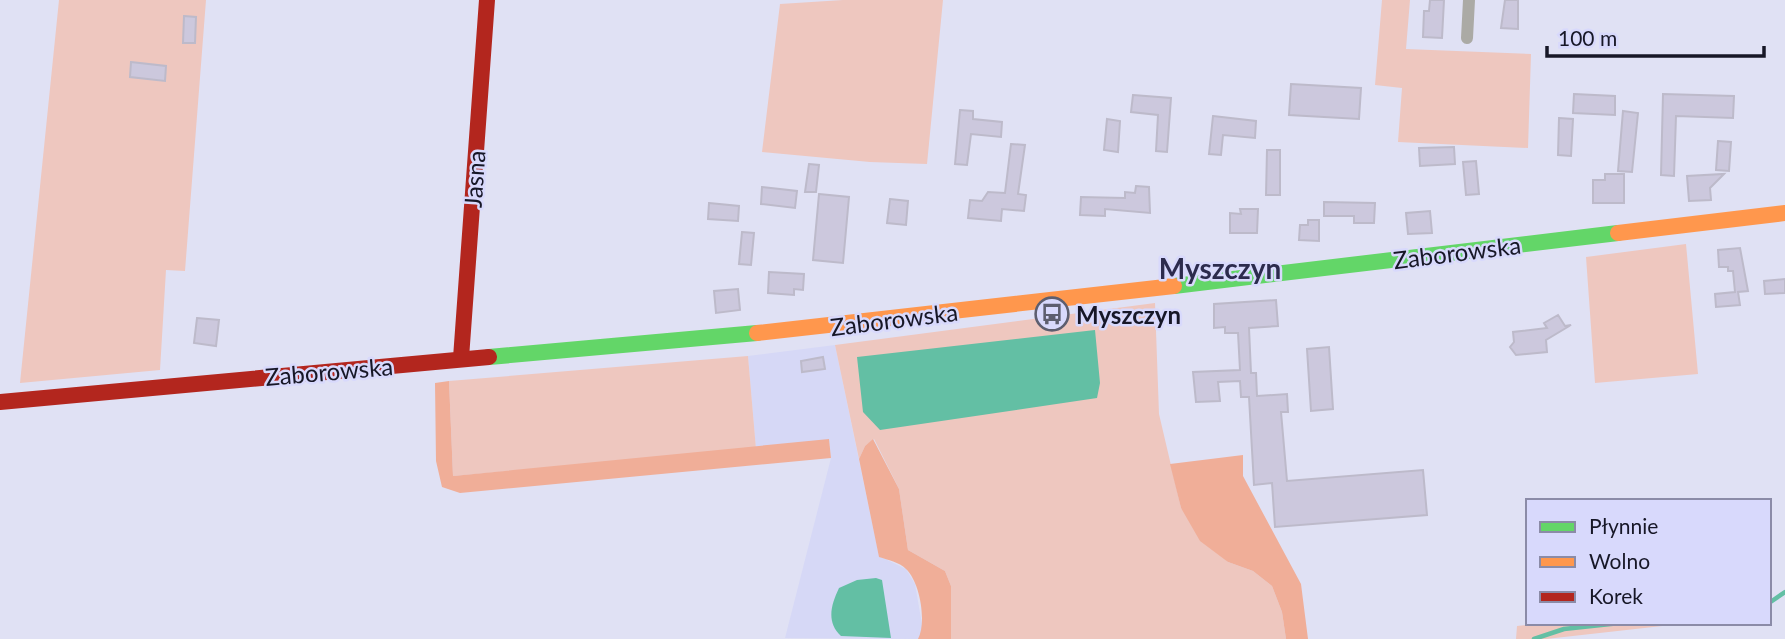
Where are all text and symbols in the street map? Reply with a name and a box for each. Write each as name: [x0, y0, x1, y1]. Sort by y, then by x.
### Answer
scale bar: [1547, 14, 1764, 58]
text: 100 m: [1558, 25, 1617, 50]
street label: Jasna: [458, 149, 490, 209]
street label: Zaborowska: [1392, 230, 1522, 274]
district label: Myszczyn: [1159, 251, 1281, 285]
bus stop icon: Myszczyn: [1033, 295, 1071, 333]
street label: Zaborowska: [829, 297, 959, 341]
place label: Myszczyn: [1076, 300, 1181, 329]
street label: Zaborowska: [264, 351, 394, 391]
legend: [1526, 499, 1771, 625]
text: Płynnie: [1589, 513, 1658, 538]
text: Wolno: [1589, 548, 1650, 573]
text: Korek: [1589, 583, 1643, 608]

